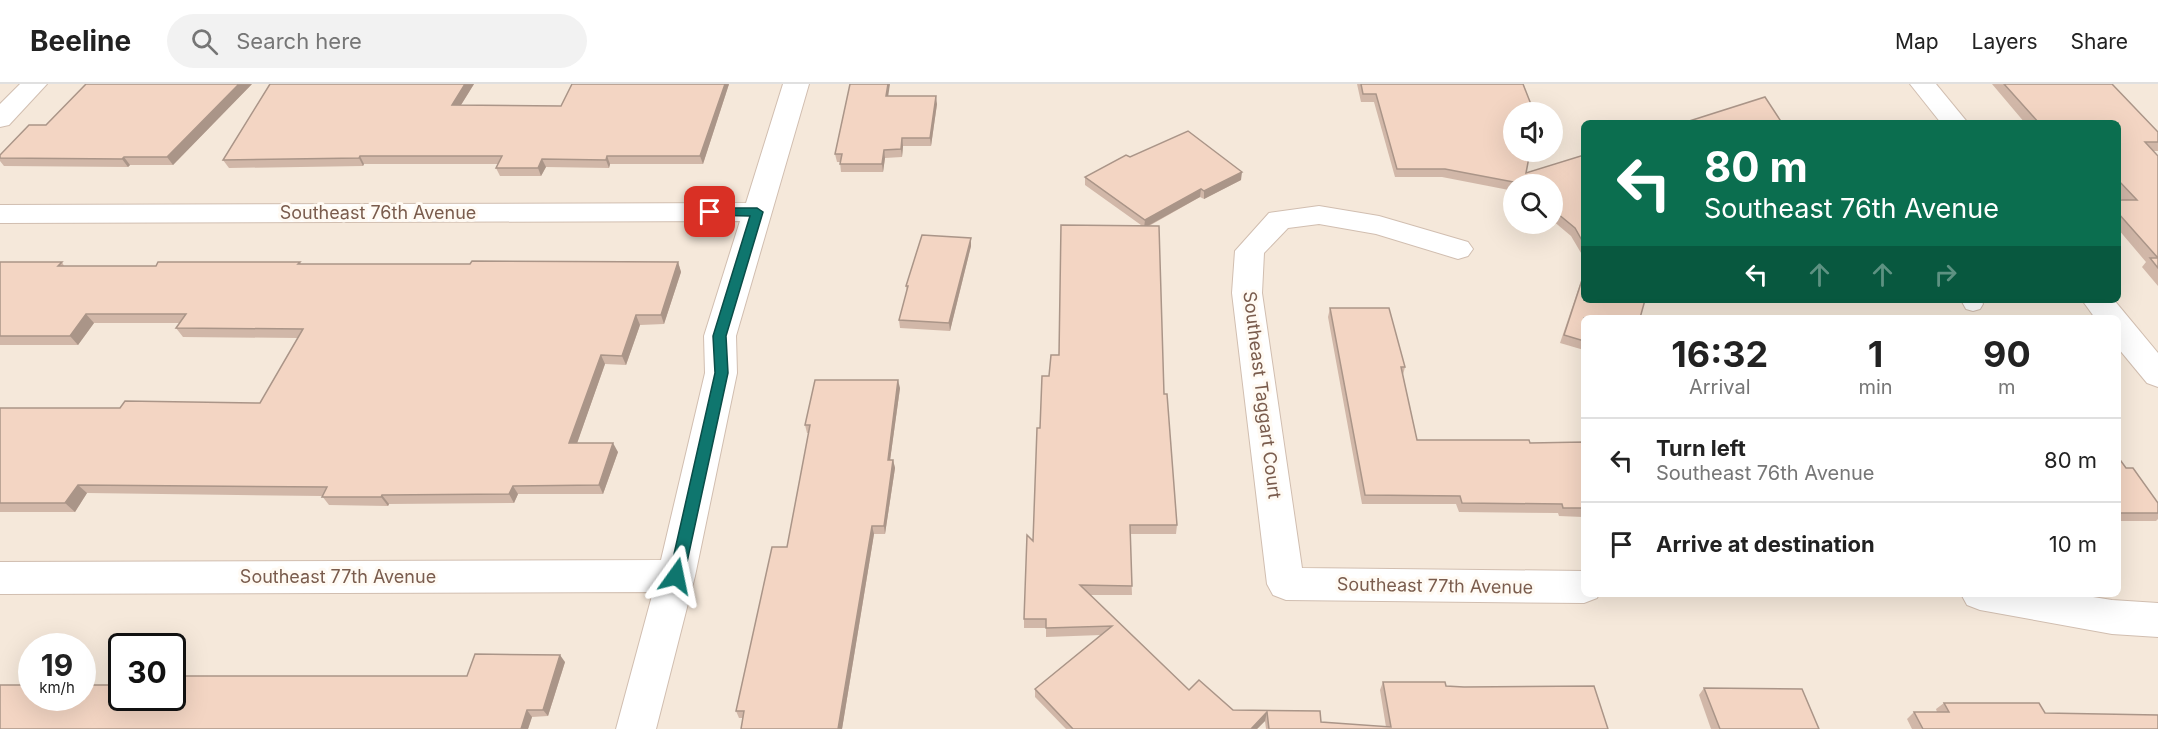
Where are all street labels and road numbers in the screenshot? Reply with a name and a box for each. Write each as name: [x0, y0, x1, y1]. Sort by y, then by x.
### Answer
street label: Southeast 76th Avenue: [280, 202, 476, 223]
street label: Southeast Taggart Court: [1239, 290, 1286, 500]
street label: Southeast 77th Avenue: [240, 566, 436, 587]
street label: Southeast 77th Avenue: [1337, 573, 1533, 598]

